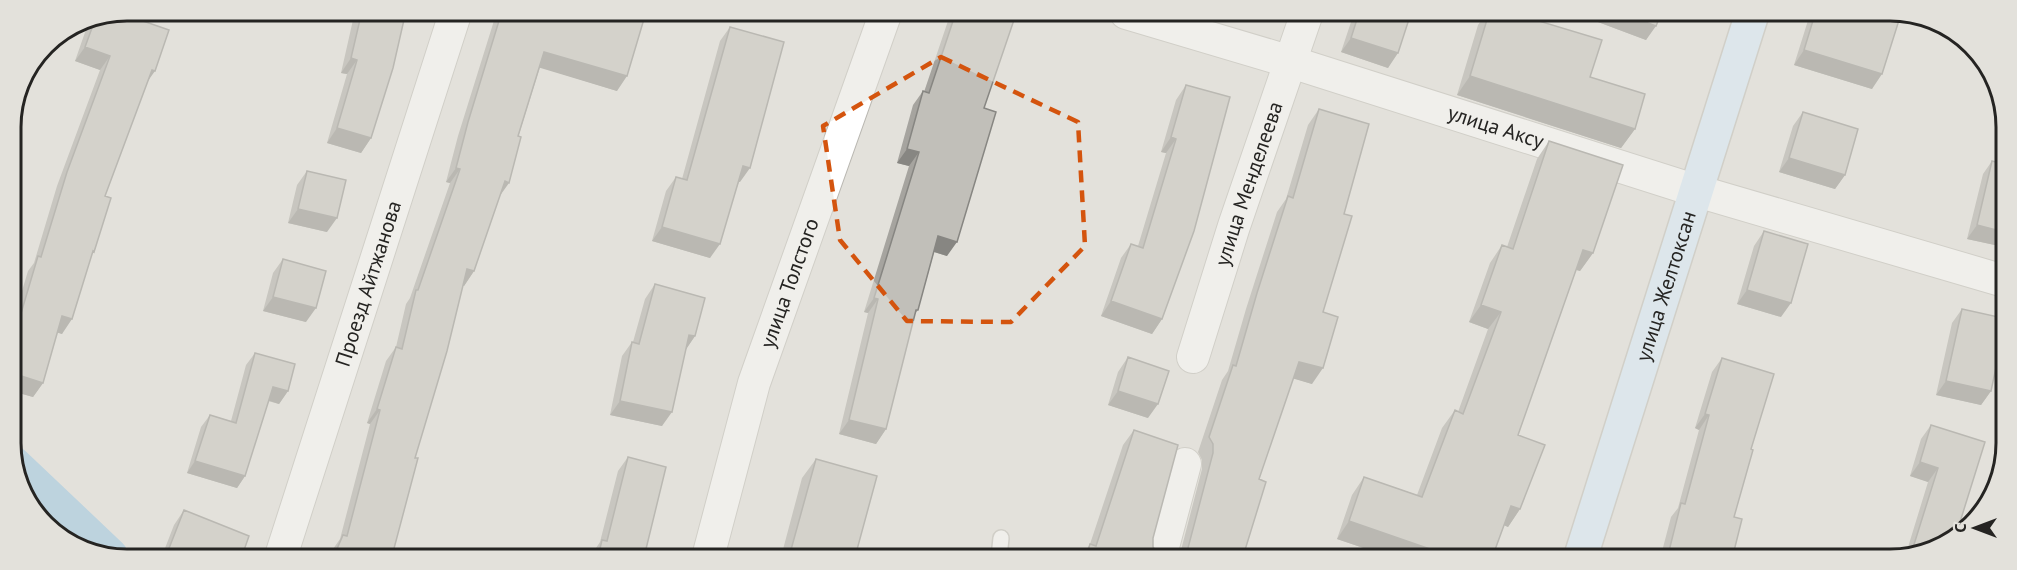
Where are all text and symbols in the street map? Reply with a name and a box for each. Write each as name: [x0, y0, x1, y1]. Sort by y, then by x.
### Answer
street label: улица Менделеева: [1208, 98, 1289, 269]
street label: улица Аксу: [1444, 99, 1548, 155]
street label: Проезд Айтжанова: [329, 197, 407, 370]
street label: улица Желтоксан: [1629, 207, 1702, 365]
street label: улица Толстого: [754, 214, 825, 352]
north arrow: [1945, 498, 2005, 558]
text: С: [1950, 523, 1970, 532]

